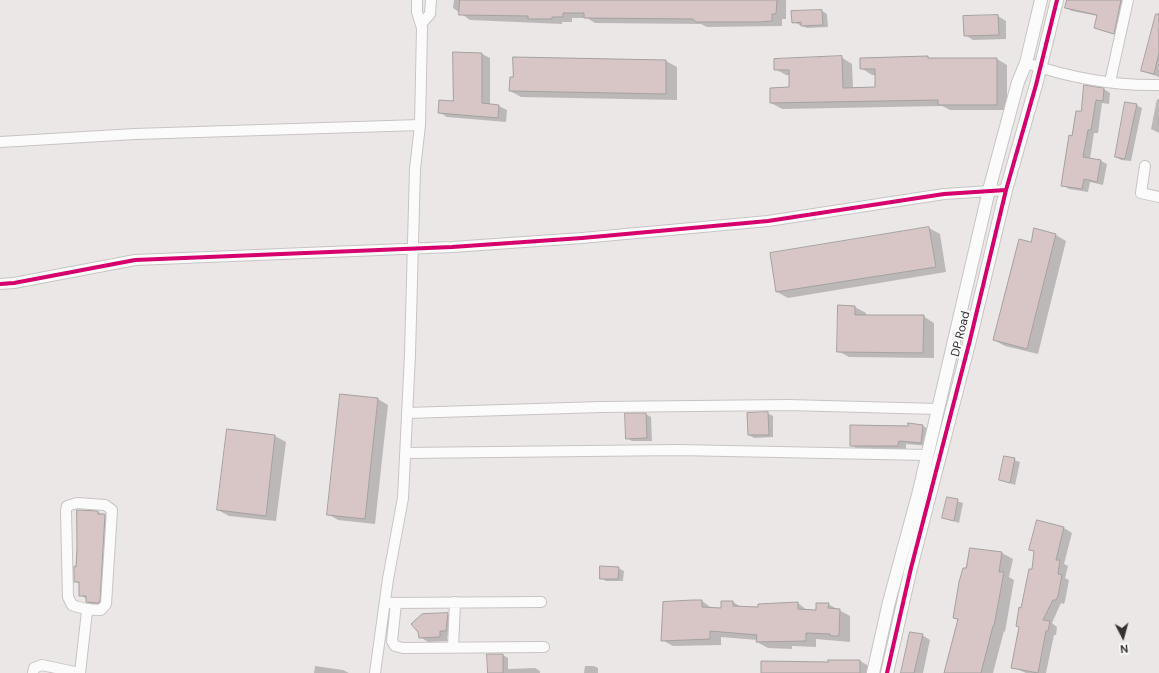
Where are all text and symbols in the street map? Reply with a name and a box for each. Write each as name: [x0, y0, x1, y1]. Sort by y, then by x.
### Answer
street label: DP Road: [948, 310, 974, 358]
north arrow: [1103, 617, 1143, 657]
text: N: [1120, 642, 1129, 656]

